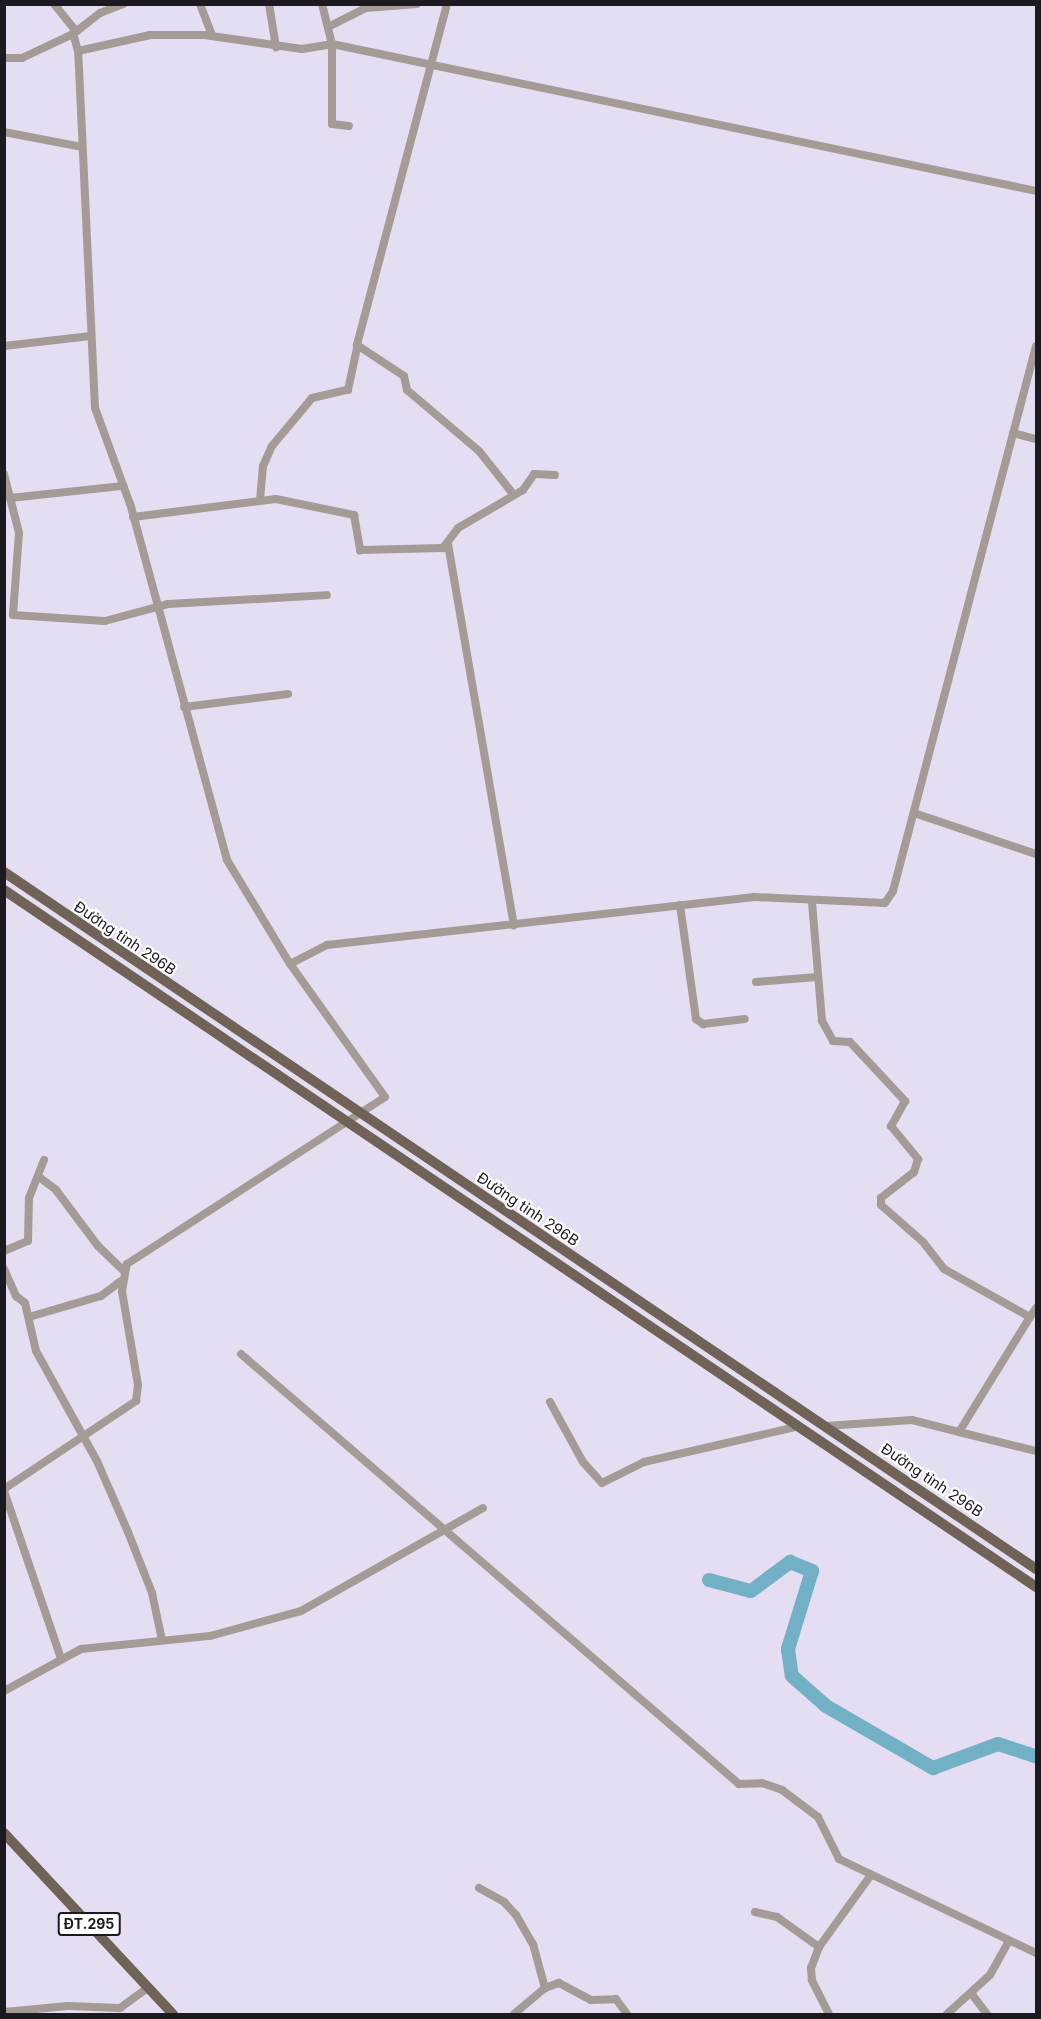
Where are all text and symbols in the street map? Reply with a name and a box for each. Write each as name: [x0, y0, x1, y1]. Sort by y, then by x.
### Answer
street label: Đường tỉnh 296B: [71, 897, 179, 979]
street label: Đường tỉnh 296B: [474, 1168, 582, 1250]
street label: Đường tỉnh 296B: [878, 1439, 986, 1521]
road number: ĐT.295: [58, 1913, 121, 1935]

